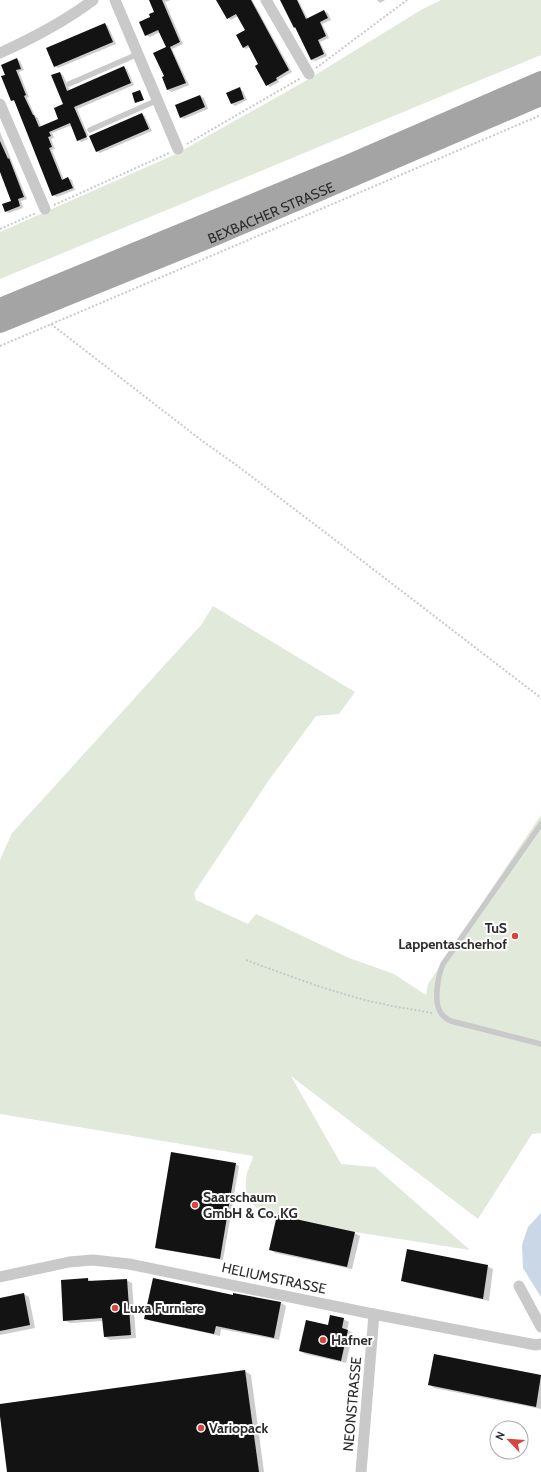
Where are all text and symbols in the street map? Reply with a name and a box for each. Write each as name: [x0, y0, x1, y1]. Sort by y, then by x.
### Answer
street label: BEXBACHER STRASSE: [205, 178, 337, 248]
place label: TuS Lappentascherhof: [398, 919, 507, 953]
marker: TuS Lappentascherhof: [510, 931, 520, 941]
place label: Saarschaum GmbH & Co. KG: [203, 1188, 298, 1222]
marker: Saarschaum GmbH & Co. KG: [190, 1200, 200, 1210]
street label: HELIUMSTRASSE: [220, 1258, 328, 1298]
place label: Luxa Furniere: [123, 1299, 204, 1317]
marker: Luxa Furniere: [110, 1303, 120, 1313]
place label: Hafner: [331, 1331, 373, 1349]
marker: Hafner: [318, 1335, 328, 1345]
street label: NEONSTRASSE: [339, 1356, 365, 1452]
place label: Variopack: [209, 1419, 268, 1437]
north arrow: [489, 1420, 529, 1460]
marker: Variopack: [196, 1423, 206, 1433]
text: N: [492, 1429, 508, 1442]

